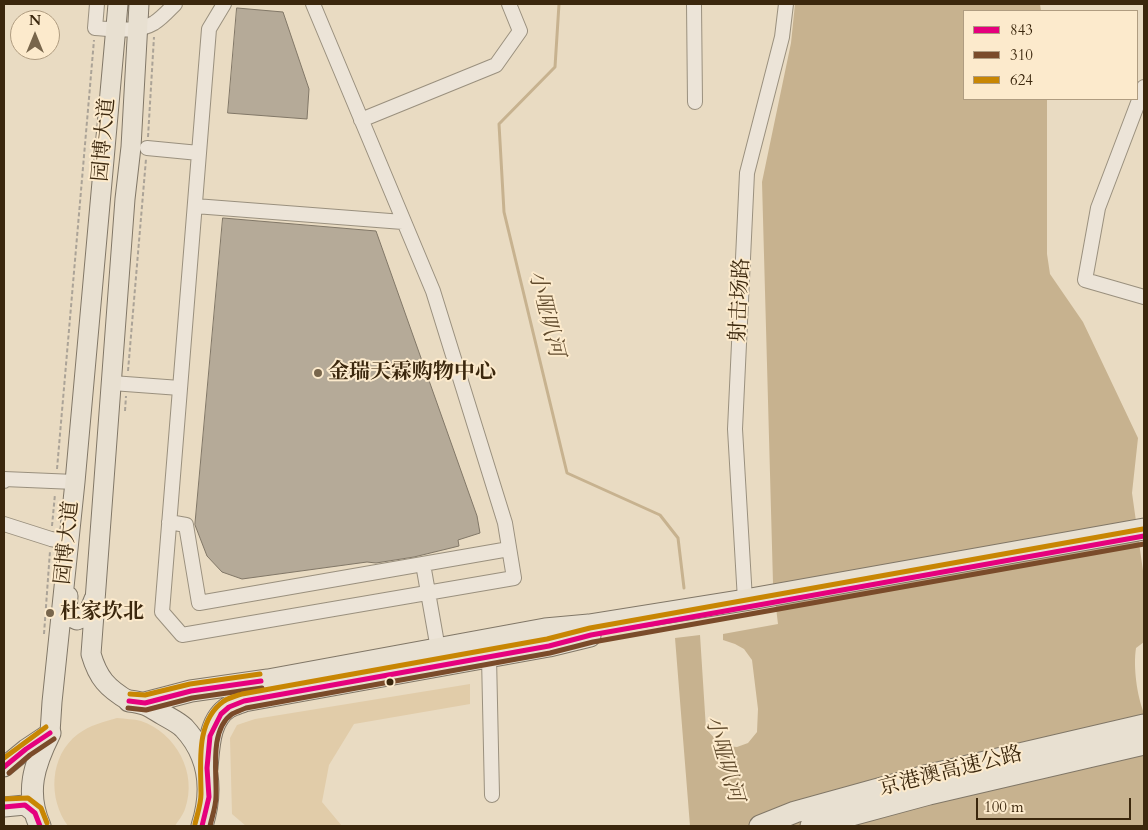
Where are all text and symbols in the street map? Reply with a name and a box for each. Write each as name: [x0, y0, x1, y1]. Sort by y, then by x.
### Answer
north arrow: [10, 10, 60, 60]
legend: [963, 10, 1138, 100]
text: N: [29, 11, 41, 30]
text: 843: [1010, 20, 1033, 40]
text: 310: [1010, 45, 1033, 65]
text: 624: [1010, 70, 1033, 90]
street label: 园博大道: [89, 97, 121, 183]
street label: 射击场路: [726, 257, 756, 343]
water label: 小哑叭河: [522, 268, 568, 360]
place label: 金瑞天霖购物中心: [328, 360, 496, 386]
marker: 金瑞天霖购物中心: [312, 367, 324, 379]
street label: 园博大道: [51, 500, 85, 586]
place label: 杜家坎北: [60, 600, 144, 626]
marker: 杜家坎北: [44, 607, 56, 619]
unlabelled marker: [385, 677, 395, 687]
water label: 小哑叭河: [698, 713, 748, 805]
street label: 京港澳高速公路: [877, 742, 1025, 802]
scale bar: [978, 788, 1133, 820]
text: 100 m: [984, 797, 1024, 817]

